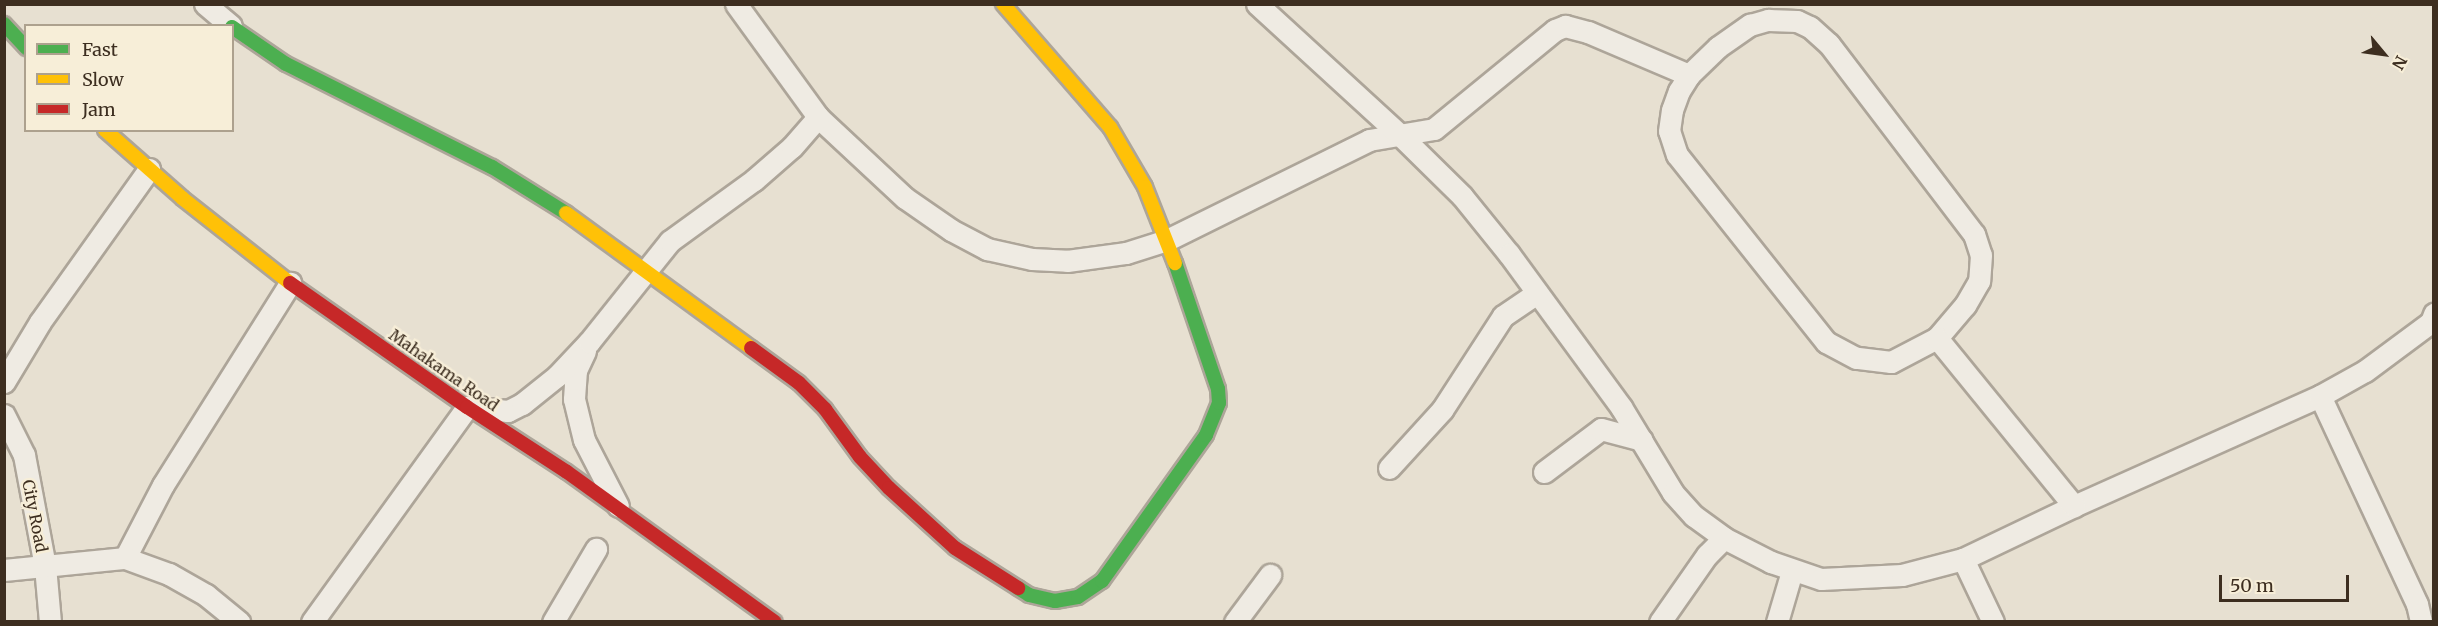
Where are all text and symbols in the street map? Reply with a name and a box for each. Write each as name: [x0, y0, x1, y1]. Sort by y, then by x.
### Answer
legend: [24, 24, 234, 132]
north arrow: [2354, 24, 2414, 84]
text: Fast: [82, 38, 118, 61]
text: N: [2388, 52, 2412, 73]
text: Slow: [82, 68, 124, 91]
text: Jam: [82, 98, 116, 121]
street label: Mahakama Road: [386, 325, 502, 415]
street label: City Road: [19, 478, 51, 554]
scale bar: [2222, 563, 2352, 601]
text: 50 m: [2230, 574, 2274, 597]

